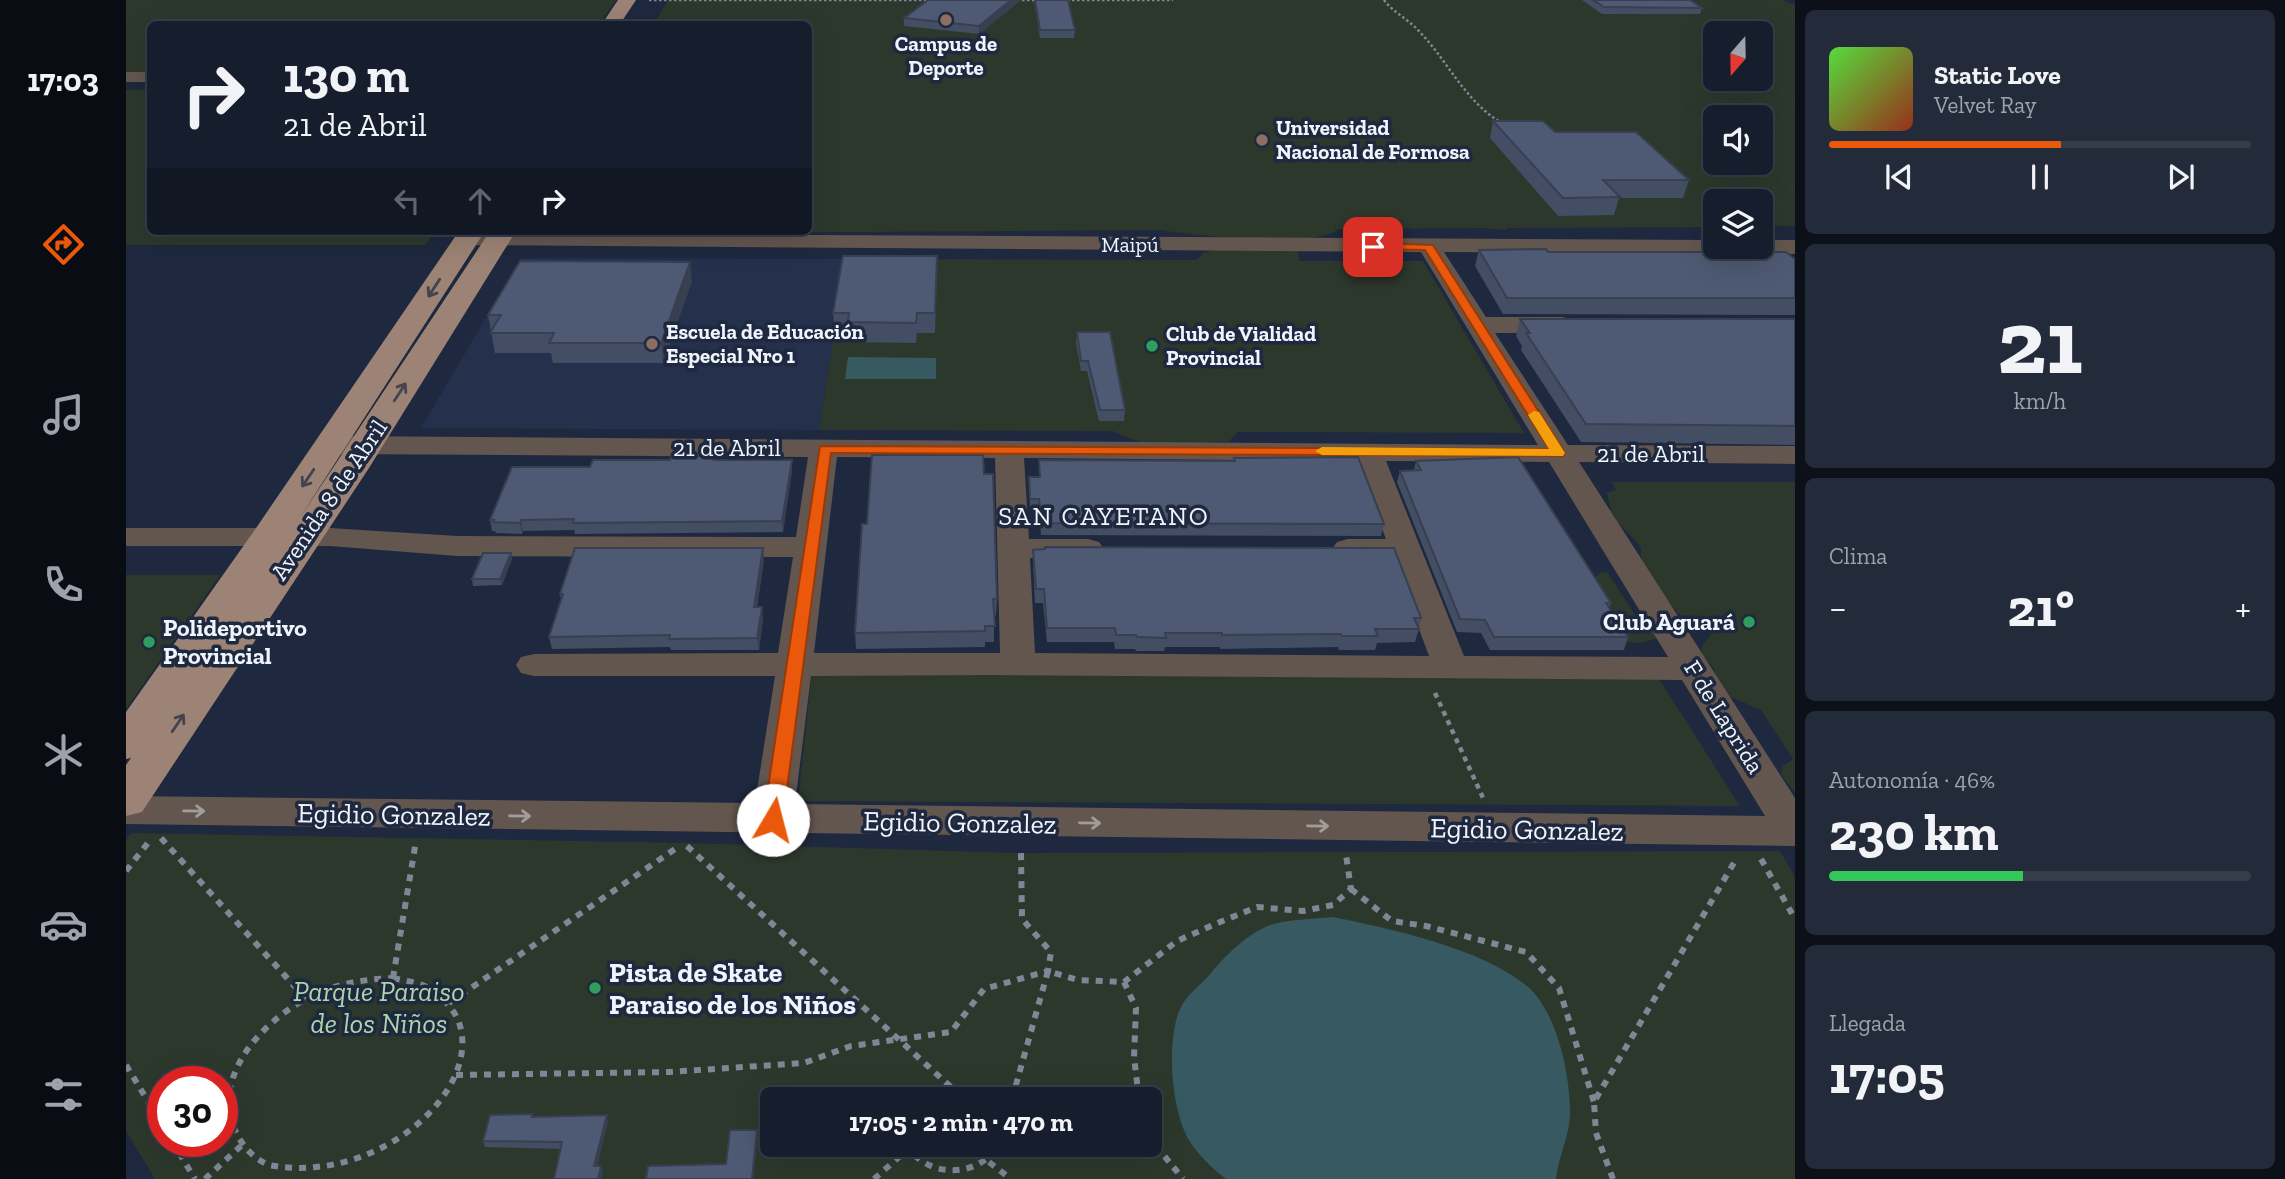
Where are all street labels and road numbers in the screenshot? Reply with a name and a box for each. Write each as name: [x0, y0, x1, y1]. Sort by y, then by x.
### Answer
street label: Maipú: [1101, 232, 1159, 257]
street label: Avenida 8 de Abril: [264, 414, 393, 585]
street label: 21 de Abril: [673, 433, 781, 462]
street label: 21 de Abril: [1597, 439, 1705, 468]
street label: F de Laprida: [1678, 655, 1771, 779]
street label: Egidio Gonzalez: [297, 796, 491, 833]
street label: Egidio Gonzalez: [863, 804, 1057, 841]
street label: Egidio Gonzalez: [1430, 811, 1624, 848]

